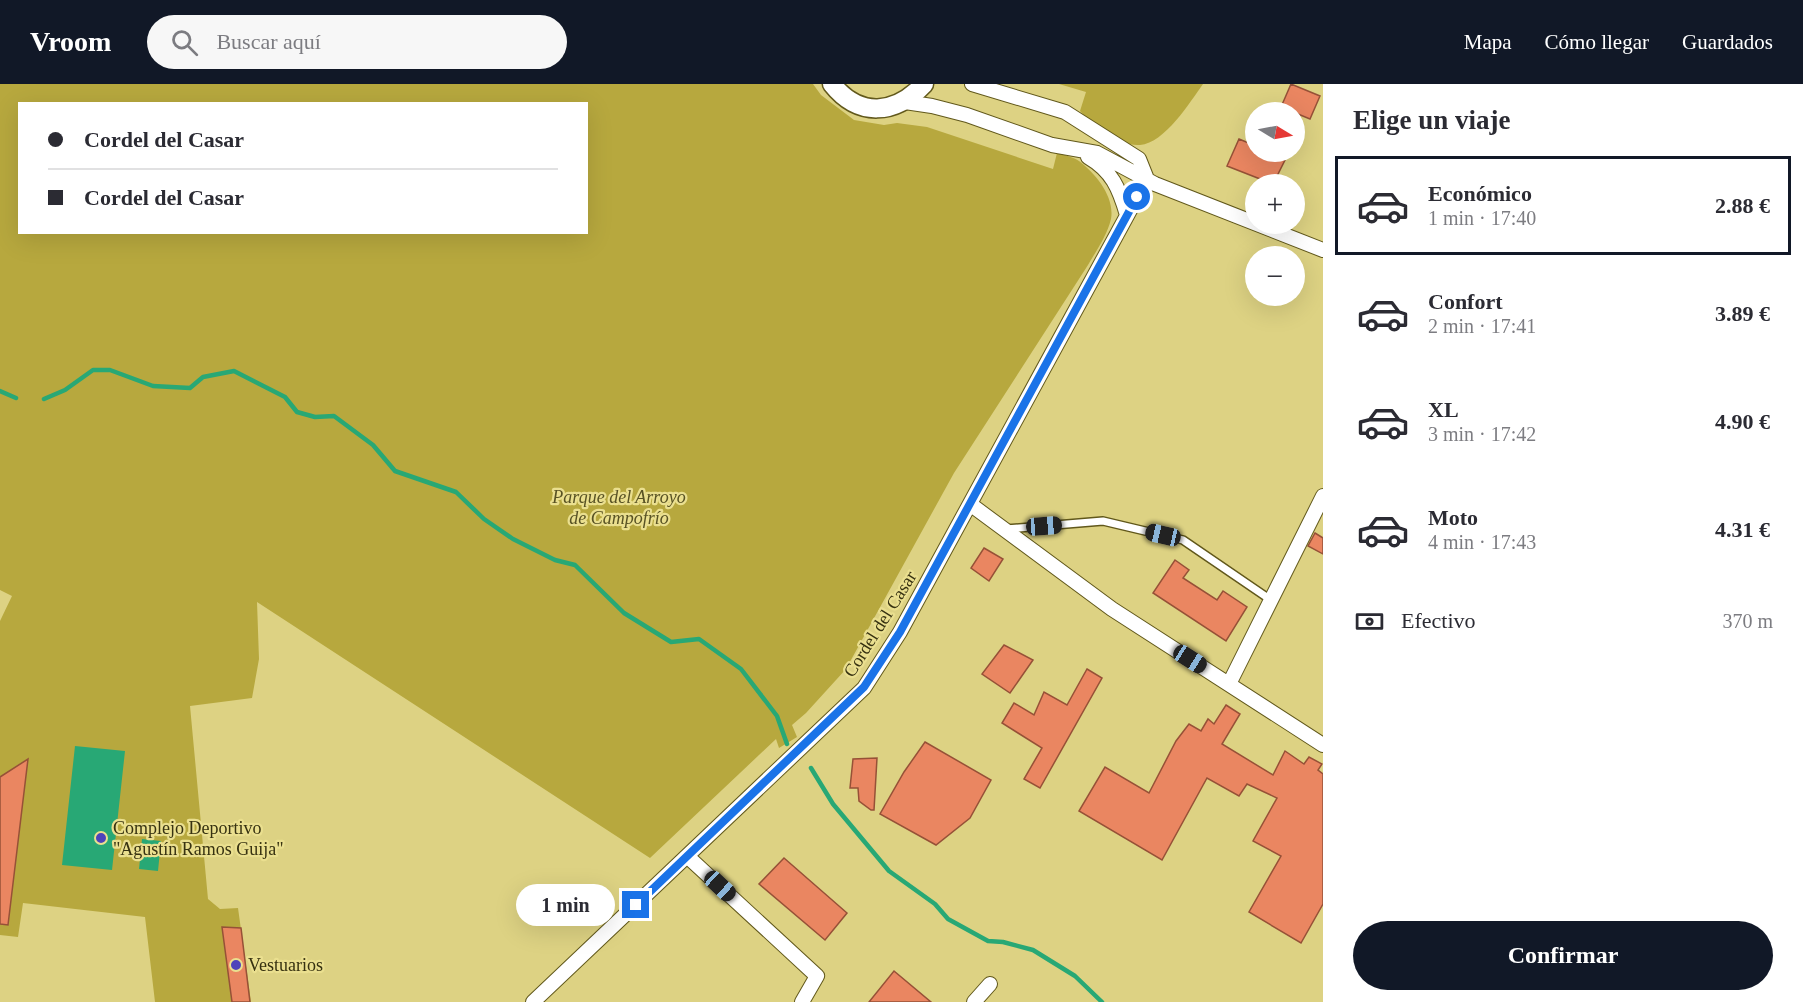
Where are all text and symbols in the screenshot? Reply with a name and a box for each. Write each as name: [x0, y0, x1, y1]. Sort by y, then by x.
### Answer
search box: [147, 15, 567, 69]
text: Vroom: [30, 26, 111, 57]
icon: search: [168, 26, 201, 59]
text: Buscar aquí: [216, 29, 321, 54]
text: Mapa: [1464, 30, 1512, 54]
text: Cómo llegar: [1545, 30, 1649, 54]
text: Guardados: [1682, 30, 1773, 54]
north arrow: [1245, 102, 1305, 162]
map controls: [1245, 102, 1305, 306]
text: Elige un viaje: [1353, 105, 1511, 135]
text: Cordel del Casar: [84, 127, 244, 152]
button: +: [1245, 174, 1305, 234]
icon: car: [1356, 179, 1410, 233]
text: Económico: [1428, 181, 1532, 206]
route start: [1123, 183, 1150, 210]
text: Cordel del Casar: [84, 185, 244, 210]
text: 2.88 €: [1715, 193, 1770, 218]
text: 1 min · 17:40: [1428, 207, 1536, 229]
button: −: [1245, 246, 1305, 306]
icon: car: [1356, 287, 1410, 341]
text: Confort: [1428, 289, 1503, 314]
text: 3.89 €: [1715, 301, 1770, 326]
text: 2 min · 17:41: [1428, 315, 1536, 337]
icon: car: [1356, 395, 1410, 449]
text: XL: [1428, 397, 1459, 422]
text: 4.90 €: [1715, 409, 1770, 434]
text: 3 min · 17:42: [1428, 423, 1536, 445]
park label: Parque del Arroyo de Campofrío: [551, 487, 686, 528]
icon: car: [1356, 503, 1410, 557]
text: Moto: [1428, 505, 1478, 530]
car: [1025, 516, 1063, 536]
text: 4.31 €: [1715, 517, 1770, 542]
car: [1143, 522, 1183, 548]
text: 4 min · 17:43: [1428, 531, 1536, 553]
street label: Cordel del Casar: [839, 567, 921, 681]
icon: cash: [1353, 605, 1386, 638]
text: Efectivo: [1401, 608, 1476, 633]
text: 370 m: [1722, 610, 1773, 632]
car: [1170, 642, 1210, 676]
place label: Complejo Deportivo "Agustín Ramos Guija": [113, 818, 284, 859]
marker: Complejo Deportivo "Agustín Ramos Guija": [94, 831, 108, 845]
car: [701, 867, 739, 905]
callout: 1 min: [516, 884, 615, 926]
route end: [622, 891, 649, 918]
text: 1 min: [541, 894, 590, 916]
button: Confirmar: [1353, 921, 1773, 990]
place label: Vestuarios: [248, 955, 323, 975]
marker: Vestuarios: [229, 958, 243, 972]

